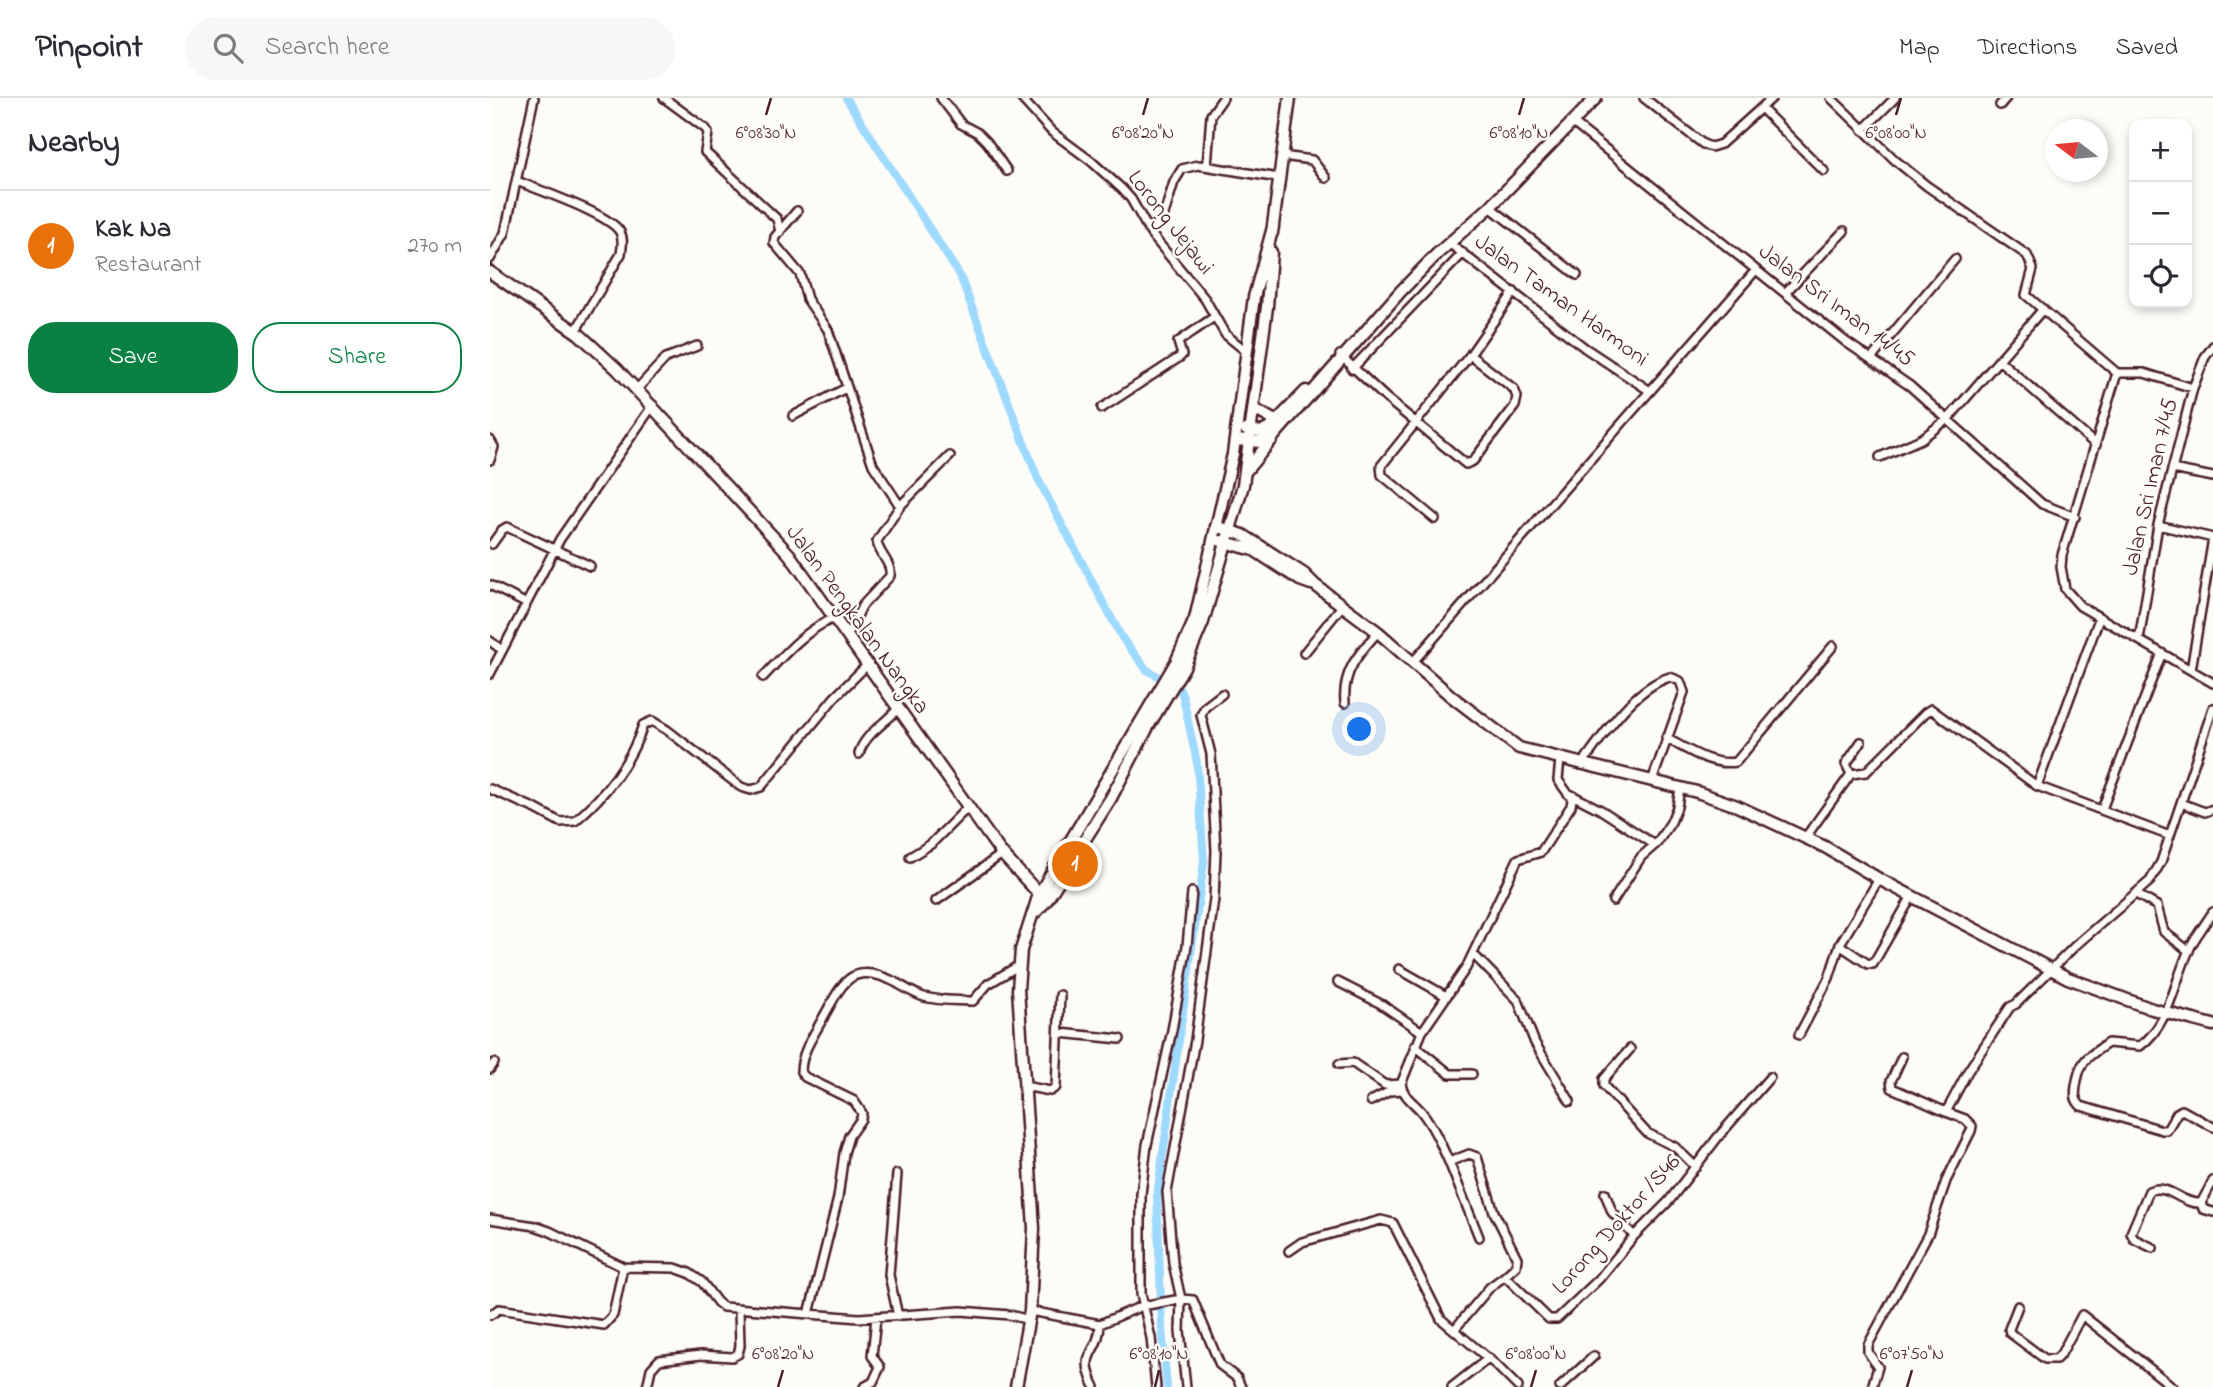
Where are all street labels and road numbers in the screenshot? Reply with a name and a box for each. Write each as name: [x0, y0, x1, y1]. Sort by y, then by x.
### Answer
street label: Lorong Jejawi: [1118, 164, 1221, 283]
street label: Jalan Taman Harmoni: [1467, 226, 1655, 376]
street label: Jalan Sri Iman 14/45: [1751, 236, 1921, 376]
street label: Jalan Sri Iman 7/45: [2115, 395, 2187, 579]
street label: Jalan Pengkalan Nangka: [776, 518, 937, 722]
street label: Lorong Doktor /S46: [1545, 1147, 1690, 1303]

